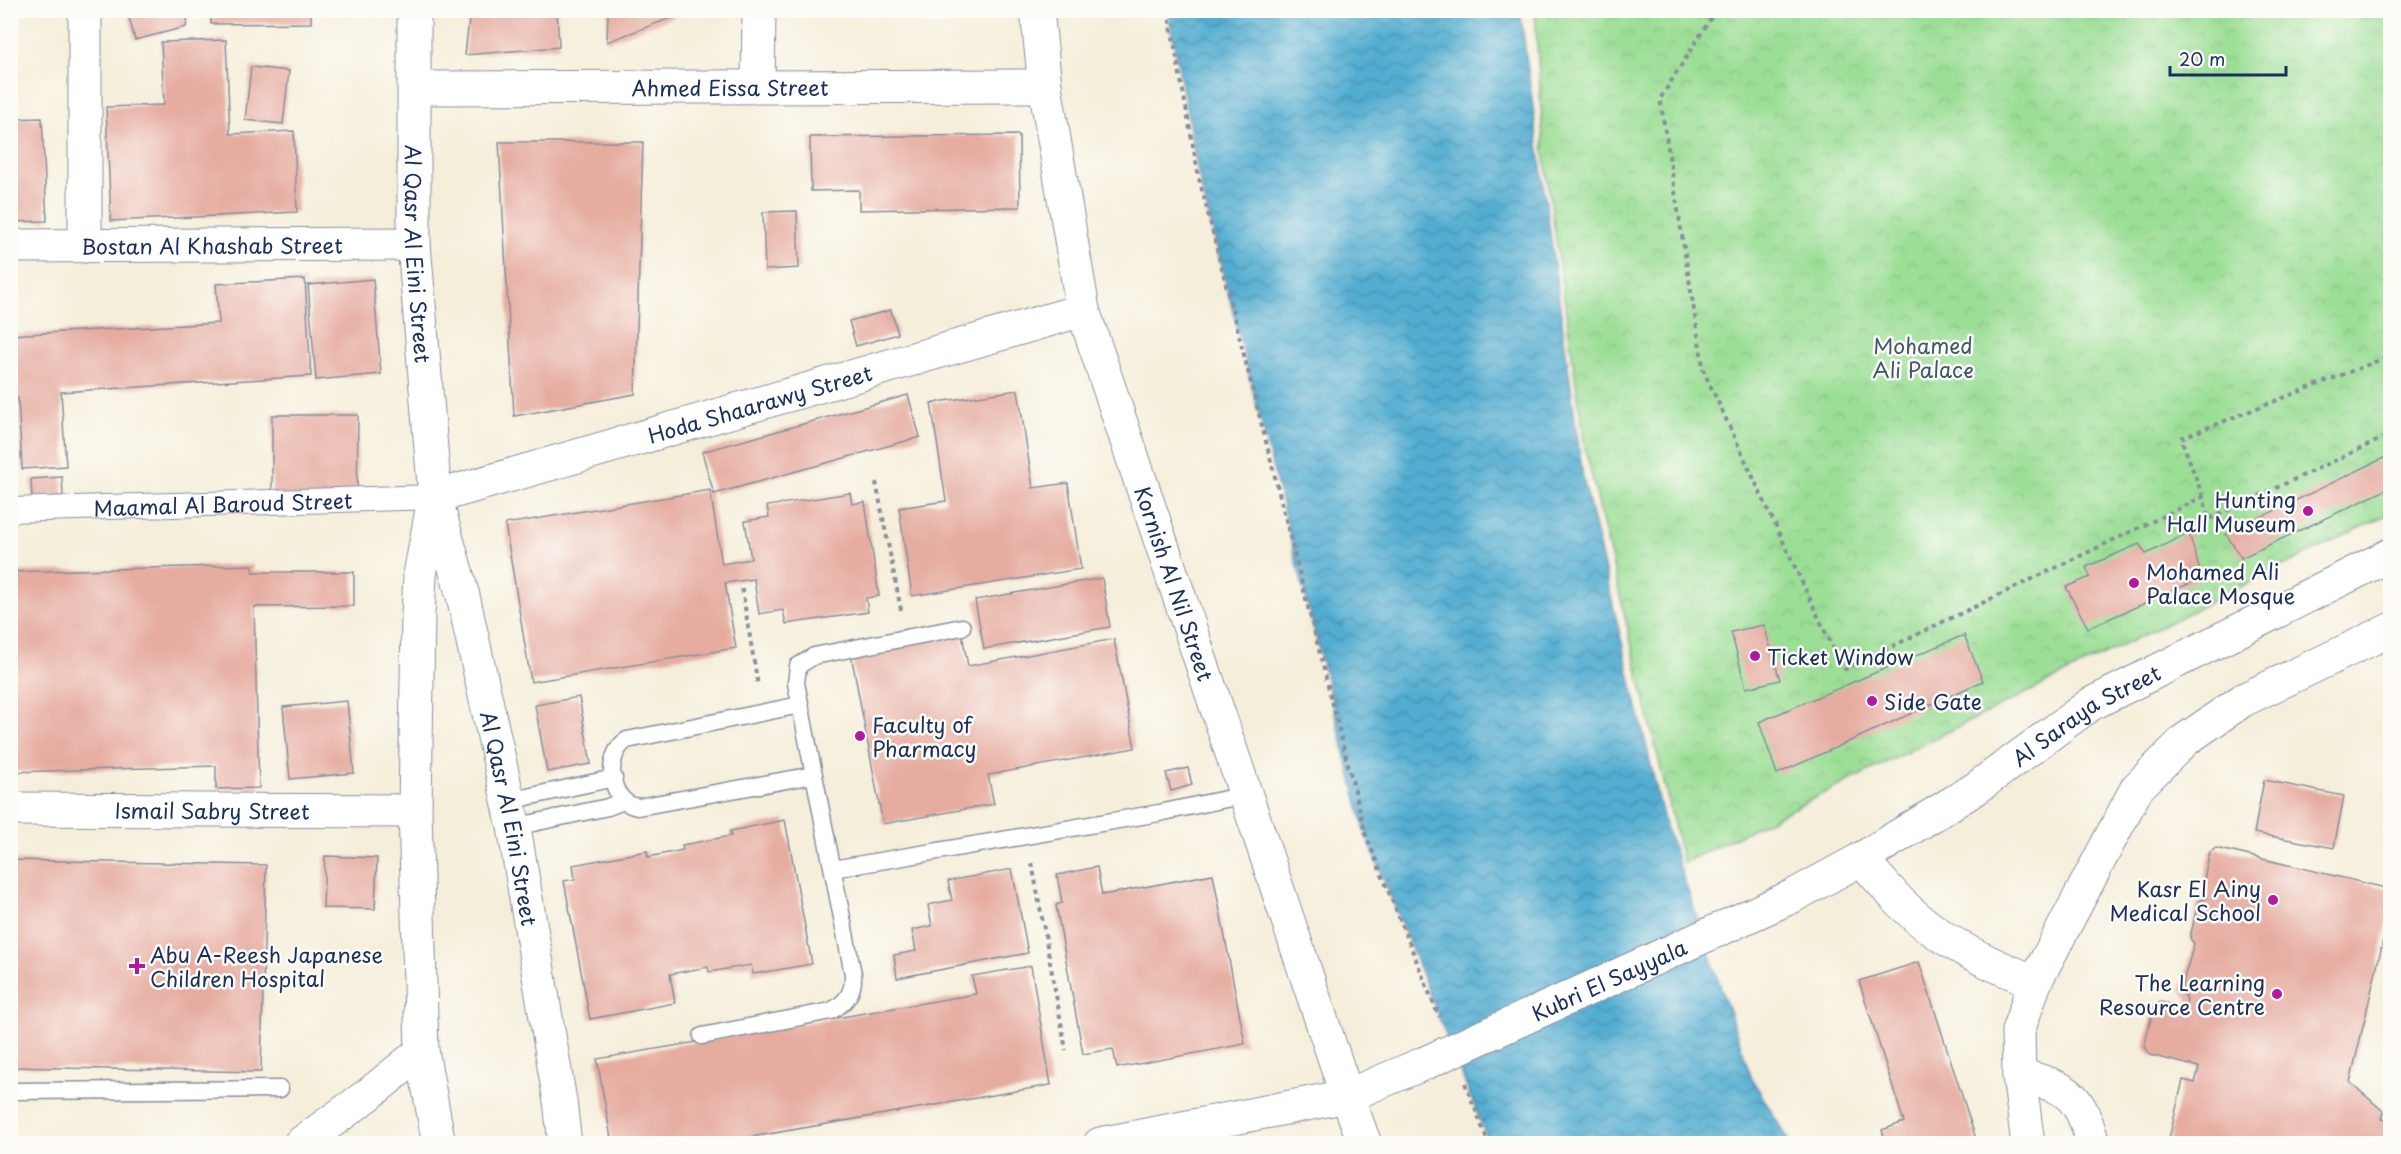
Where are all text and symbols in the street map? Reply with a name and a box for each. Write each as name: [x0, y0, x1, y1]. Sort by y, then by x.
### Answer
scale bar: [2170, 39, 2286, 77]
text: 20 m: [2179, 45, 2225, 72]
street label: Ahmed Eissa Street: [631, 71, 829, 103]
street label: Al Qasr Al Eini Street: [398, 145, 440, 364]
street label: Bostan Al Khashab Street: [81, 228, 343, 262]
park label: Mohamed Ali Palace: [1872, 329, 1974, 385]
street label: Hoda Shaarawy Street: [644, 356, 876, 451]
street label: Kornish Al Nil Street: [1127, 482, 1222, 685]
place label: Hunting Hall Museum: [2167, 483, 2296, 539]
street label: Maamal Al Baroud Street: [93, 484, 353, 523]
marker: Hunting Hall Museum: [2301, 504, 2315, 518]
place label: Mohamed Ali Palace Mosque: [2146, 555, 2295, 611]
marker: Mohamed Ali Palace Mosque: [2127, 576, 2141, 590]
place label: Ticket Window: [1767, 640, 1913, 672]
marker: Ticket Window: [1748, 649, 1762, 663]
street label: Al Saraya Street: [2005, 656, 2166, 773]
place label: Side Gate: [1884, 685, 1982, 717]
marker: Side Gate: [1865, 694, 1879, 708]
street label: Al Qasr Al Eini Street: [473, 708, 546, 928]
place label: Faculty of Pharmacy: [872, 708, 977, 764]
marker: Faculty of Pharmacy: [853, 729, 867, 743]
street label: Ismail Sabry Street: [114, 794, 310, 826]
place label: Kasr El Ainy Medical School: [2109, 872, 2261, 928]
marker: Kasr El Ainy Medical School: [2266, 893, 2280, 907]
street label: Kubri El Sayyala: [1526, 930, 1692, 1029]
place label: Abu A-Reesh Japanese Children Hospital: [150, 938, 383, 994]
marker: Abu A-Reesh Japanese Children Hospital: [128, 957, 146, 975]
place label: The Learning Resource Centre: [2099, 966, 2265, 1022]
marker: The Learning Resource Centre: [2270, 987, 2284, 1001]

